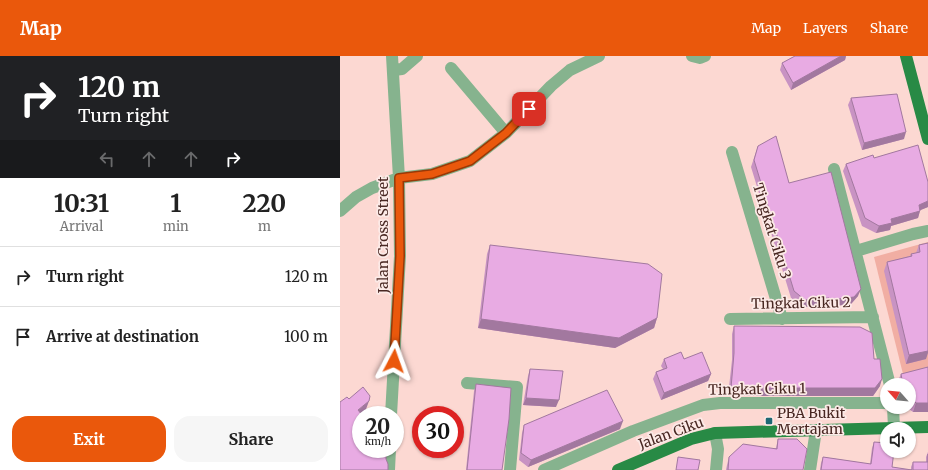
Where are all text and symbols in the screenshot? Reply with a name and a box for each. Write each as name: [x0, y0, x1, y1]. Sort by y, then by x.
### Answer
text: Map: [20, 16, 62, 40]
text: Map: [751, 19, 781, 37]
text: Layers: [803, 19, 848, 37]
text: Share: [870, 19, 908, 37]
text: 120 m: [78, 69, 160, 105]
icon: right: [12, 72, 64, 124]
pin: [512, 92, 546, 126]
icon: arrive: [518, 98, 540, 120]
text: Turn right: [78, 104, 169, 127]
icon: left: [96, 148, 118, 170]
icon: ahead: [138, 148, 160, 170]
icon: ahead: [180, 148, 202, 170]
icon: right: [222, 148, 244, 170]
street label: Jalan Cross Street: [374, 176, 392, 294]
street label: Tingkat Ciku 3: [749, 181, 795, 281]
text: 10:31: [54, 188, 109, 219]
text: 1: [170, 188, 181, 219]
text: 220: [243, 188, 286, 219]
text: Arrival: [60, 218, 103, 235]
text: min: [163, 218, 189, 235]
text: m: [258, 218, 271, 235]
icon: right: [12, 266, 34, 288]
text: Turn right: [46, 267, 124, 286]
text: 120 m: [285, 267, 328, 286]
street label: Tingkat Ciku 2: [751, 293, 851, 313]
icon: arrive: [12, 326, 34, 348]
text: Arrive at destination: [46, 327, 199, 346]
text: 100 m: [284, 327, 328, 346]
position arrow: [373, 340, 415, 382]
north arrow: [880, 378, 916, 414]
map controls: [880, 378, 916, 458]
street label: Tingkat Ciku 1: [708, 379, 806, 399]
place label: PBA Bukit Mertajam: [777, 404, 846, 438]
speed limit sign: 30: [412, 406, 464, 458]
street label: Jalan Ciku: [635, 413, 706, 453]
text: 20: [366, 414, 390, 439]
button: Exit: [12, 416, 166, 462]
button: Share: [174, 416, 328, 462]
marker: PBA Bukit Mertajam: [764, 416, 774, 426]
button: sound: [880, 422, 916, 458]
text: km/h: [365, 435, 391, 448]

